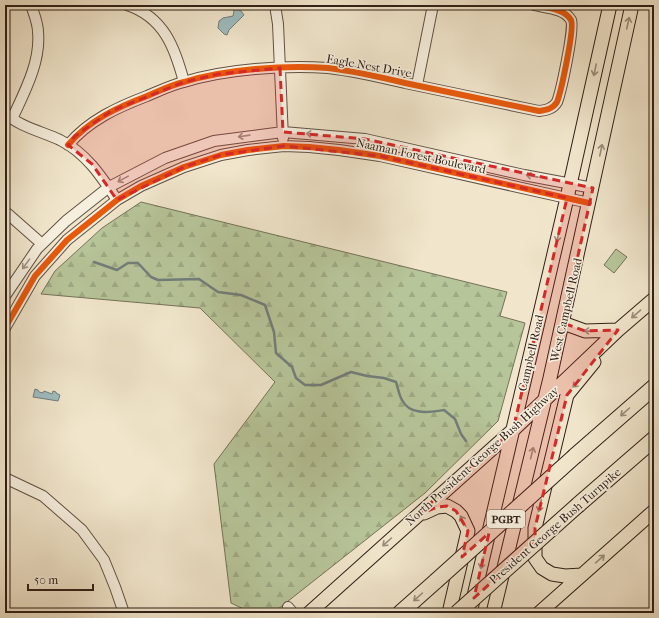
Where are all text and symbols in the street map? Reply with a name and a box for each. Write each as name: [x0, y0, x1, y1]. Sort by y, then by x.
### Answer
one-way arrow: [625, 17, 633, 30]
street label: Eagle Nest Drive: [325, 52, 413, 80]
one-way arrow: [591, 64, 599, 77]
one-way arrow: [306, 130, 319, 138]
one-way arrow: [238, 132, 251, 140]
street label: Naaman Forest Boulevard: [355, 135, 488, 177]
one-way arrow: [597, 144, 605, 157]
one-way arrow: [526, 172, 539, 180]
one-way arrow: [117, 176, 129, 184]
one-way arrow: [554, 229, 562, 242]
street label: West Campbell Road: [547, 256, 585, 364]
one-way arrow: [22, 259, 30, 270]
one-way arrow: [631, 310, 641, 319]
street label: Campbell Road: [515, 313, 547, 393]
one-way arrow: [583, 327, 596, 334]
one-way arrow: [572, 378, 582, 388]
street label: North President George Bush Highway: [403, 383, 562, 528]
one-way arrow: [620, 408, 630, 417]
one-way arrow: [529, 447, 536, 460]
street label: President George Bush Turnpike: [486, 465, 624, 587]
one-way arrow: [536, 499, 544, 512]
road number: PGBT: [487, 510, 525, 528]
one-way arrow: [459, 515, 466, 527]
one-way arrow: [382, 537, 392, 547]
one-way arrow: [594, 555, 605, 564]
one-way arrow: [478, 556, 485, 569]
scale bar: [28, 566, 93, 592]
text: 50 m: [34, 573, 58, 587]
one-way arrow: [413, 592, 423, 602]

